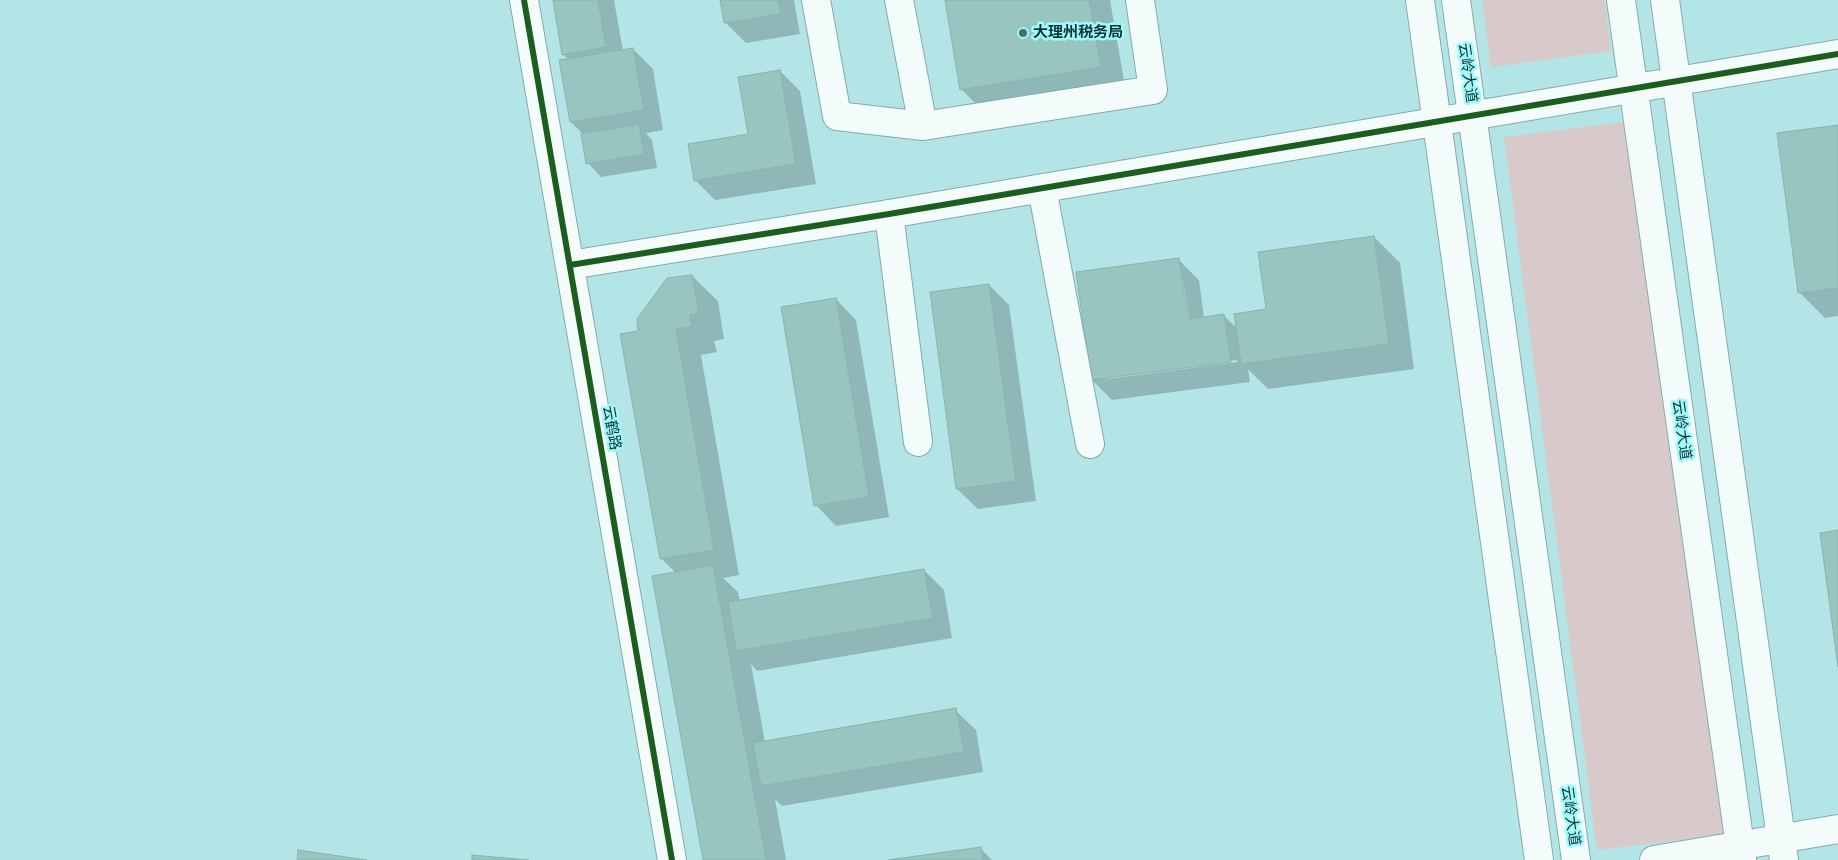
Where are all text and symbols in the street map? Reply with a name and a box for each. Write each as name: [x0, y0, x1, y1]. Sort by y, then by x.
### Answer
place label: 大理州税务局: [1033, 24, 1123, 42]
marker: 大理州税务局: [1017, 27, 1029, 39]
street label: 云岭大道: [1454, 42, 1480, 104]
street label: 云岭大道: [1668, 399, 1694, 461]
street label: 云鹤路: [598, 404, 624, 452]
street label: 云岭大道: [1557, 785, 1583, 847]

